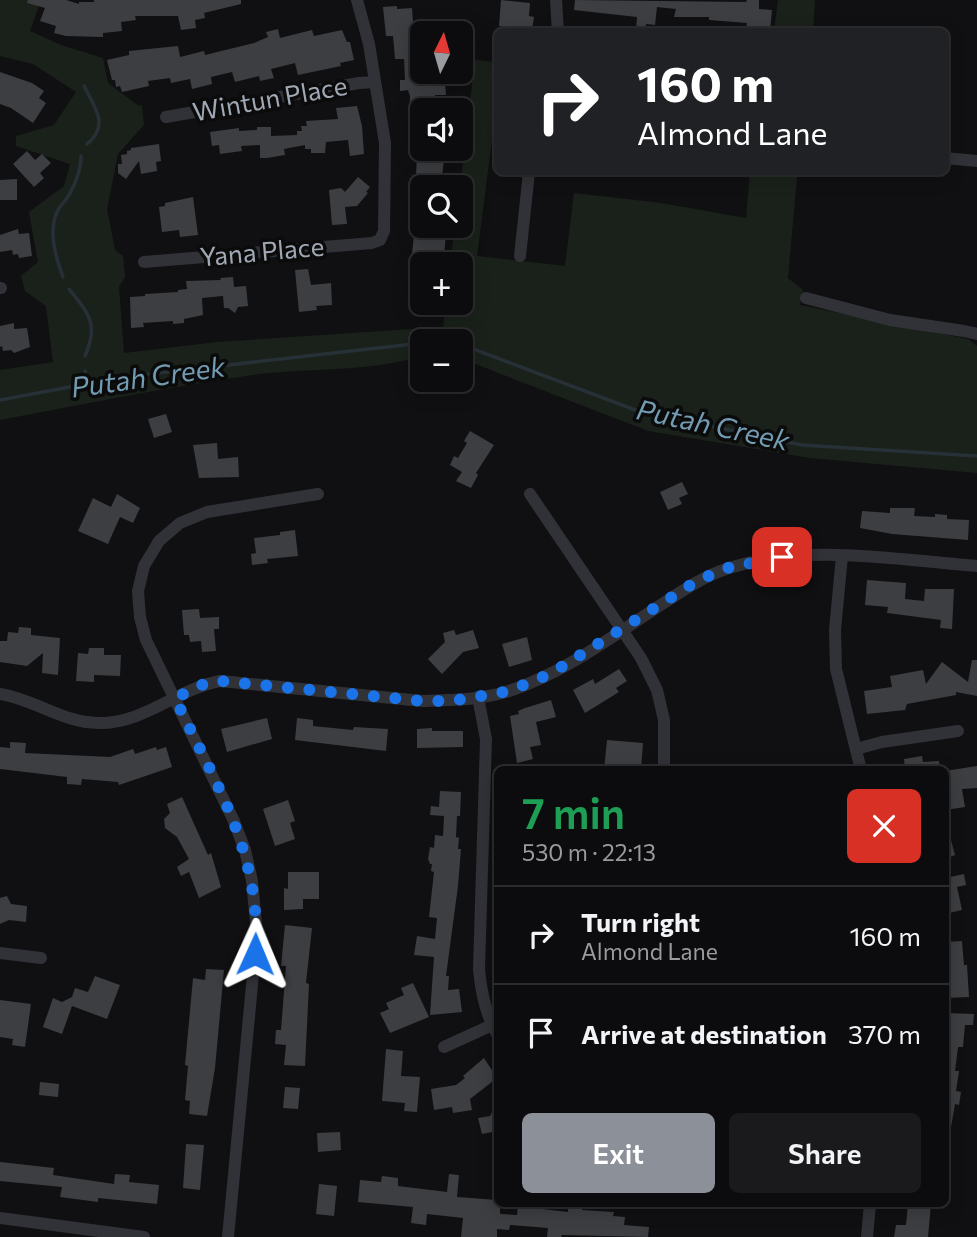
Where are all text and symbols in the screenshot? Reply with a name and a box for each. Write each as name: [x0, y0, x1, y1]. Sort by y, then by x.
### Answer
north arrow: [410, 21, 472, 84]
map controls: [410, 21, 473, 392]
text: 160 m: [637, 52, 774, 112]
icon: right: [522, 56, 613, 147]
street label: Wintun Place: [190, 69, 349, 126]
button: sound: [410, 98, 473, 161]
text: Almond Lane: [637, 112, 827, 152]
button: search: [410, 175, 473, 238]
street label: Yana Place: [198, 230, 325, 271]
button: +: [410, 252, 473, 315]
button: −: [410, 329, 473, 392]
water label: Putah Creek: [69, 348, 228, 404]
water label: Putah Creek: [634, 391, 794, 457]
pin: [752, 527, 812, 587]
icon: arrive: [763, 538, 801, 576]
text: 7 min: [522, 786, 625, 838]
button: close: [847, 789, 921, 863]
text: 530 m · 22:13: [522, 838, 656, 866]
text: Turn right: [581, 906, 700, 937]
icon: right: [522, 916, 560, 954]
position arrow: [218, 917, 292, 991]
text: 160 m: [849, 920, 921, 951]
text: Almond Lane: [581, 937, 718, 965]
icon: arrive: [522, 1014, 560, 1052]
text: Arrive at destination: [581, 1018, 827, 1049]
text: 370 m: [848, 1018, 921, 1049]
button: Exit: [522, 1113, 715, 1193]
button: Share: [729, 1113, 921, 1193]

